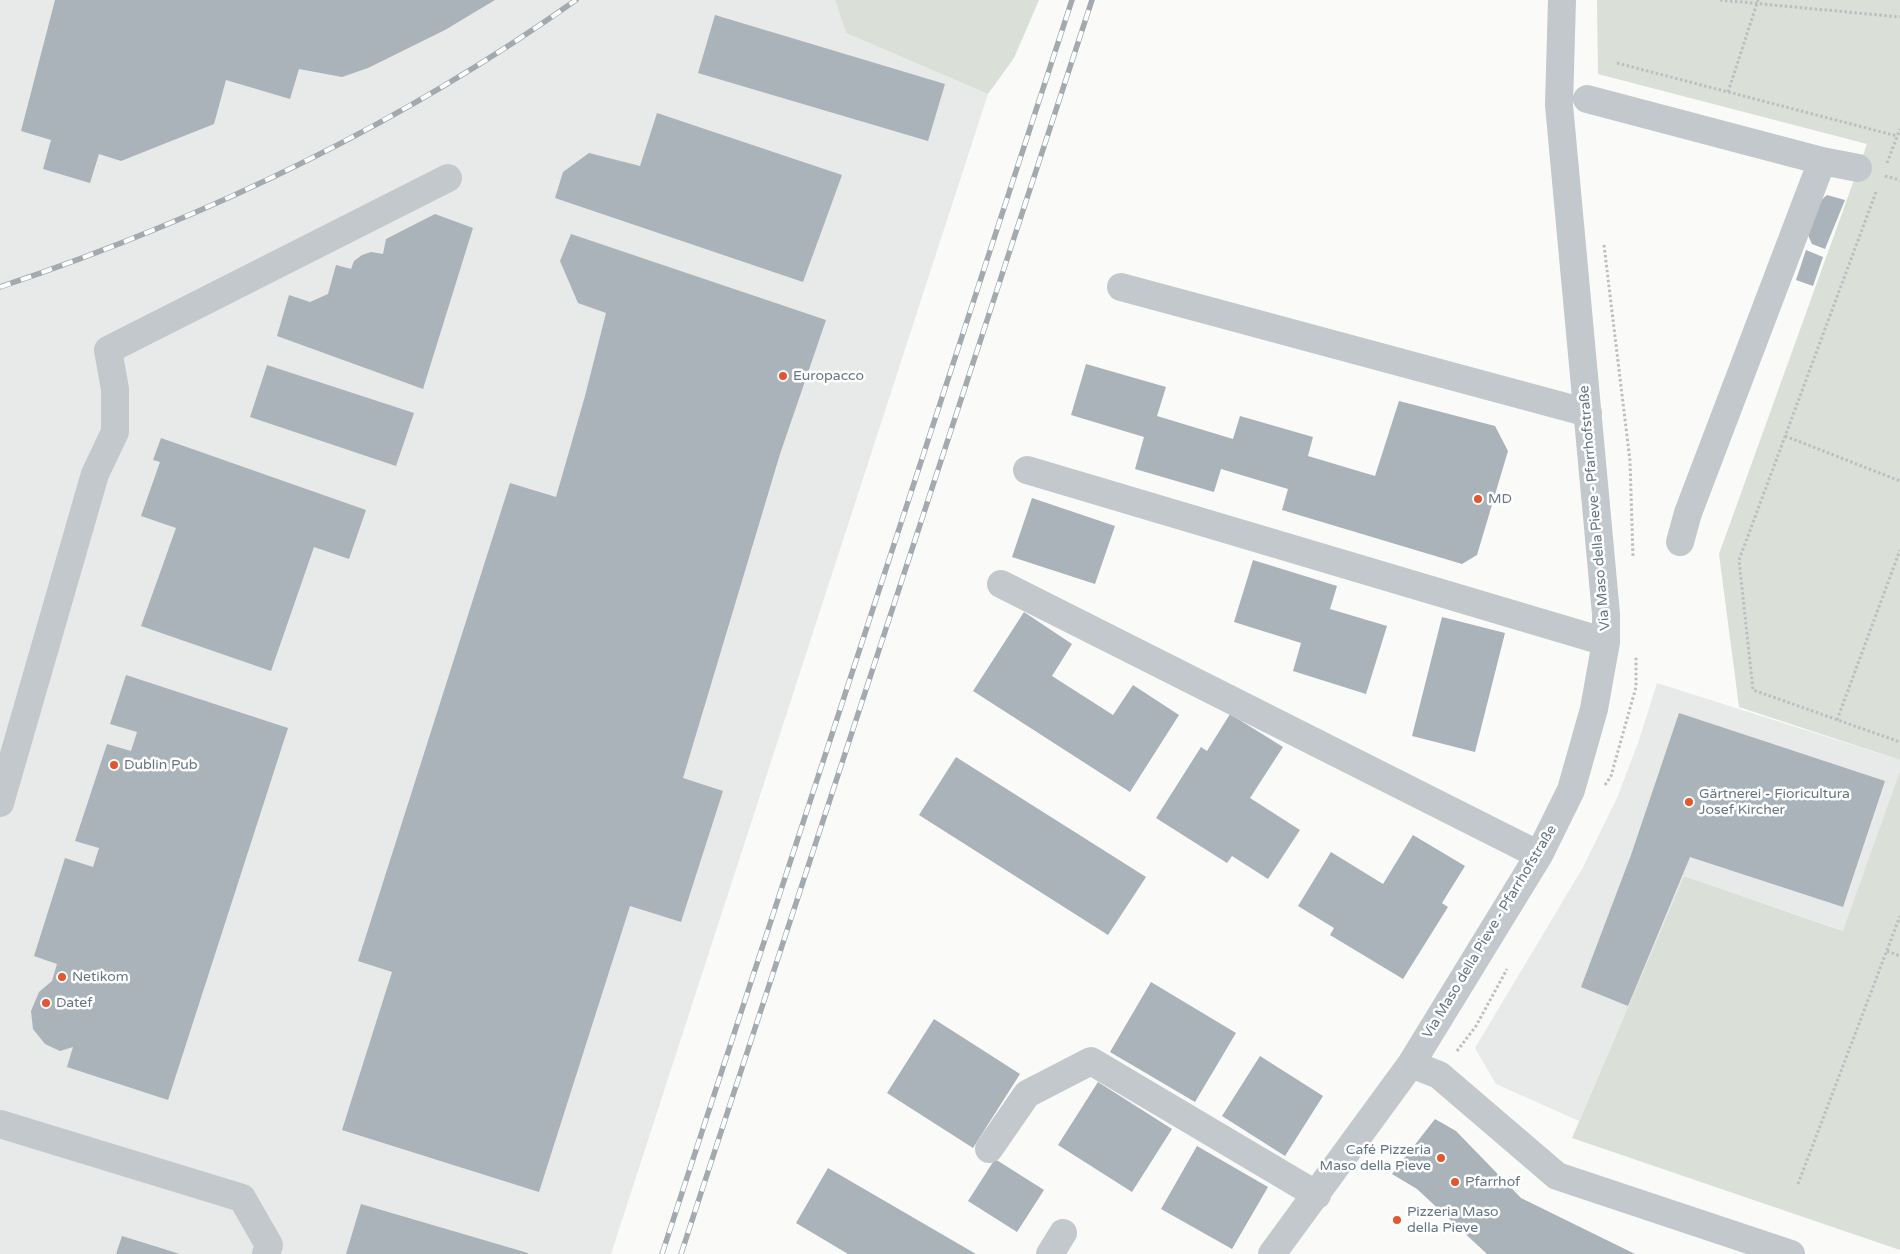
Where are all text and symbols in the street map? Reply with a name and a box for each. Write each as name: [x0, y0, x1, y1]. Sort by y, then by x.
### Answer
place label: Europacco: [793, 368, 864, 384]
marker: Europacco: [777, 370, 789, 382]
street label: Via Maso della Pieve - Pfarrhofstraße: [1576, 385, 1614, 631]
place label: MD: [1488, 491, 1512, 507]
marker: MD: [1472, 493, 1484, 505]
place label: Dublin Pub: [124, 757, 198, 773]
marker: Dublin Pub: [108, 759, 120, 771]
place label: Gärtnerei - Fioricultura Josef Kircher: [1699, 786, 1850, 819]
marker: Gärtnerei - Fioricultura Josef Kircher: [1683, 796, 1695, 808]
street label: Via Maso della Pieve - Pfarrhofstraße: [1419, 822, 1561, 1042]
place label: Netikom: [72, 969, 129, 985]
marker: Netikom: [56, 971, 68, 983]
place label: Datef: [56, 995, 93, 1011]
marker: Datef: [40, 997, 52, 1009]
place label: Café Pizzeria Maso della Pieve: [1320, 1142, 1431, 1174]
marker: Café Pizzeria Maso della Pieve: [1435, 1152, 1447, 1164]
place label: Pfarrhof: [1465, 1174, 1520, 1190]
marker: Pfarrhof: [1449, 1176, 1461, 1188]
place label: Pizzeria Maso della Pieve: [1407, 1204, 1499, 1236]
marker: Pizzeria Maso della Pieve: [1391, 1214, 1403, 1226]

